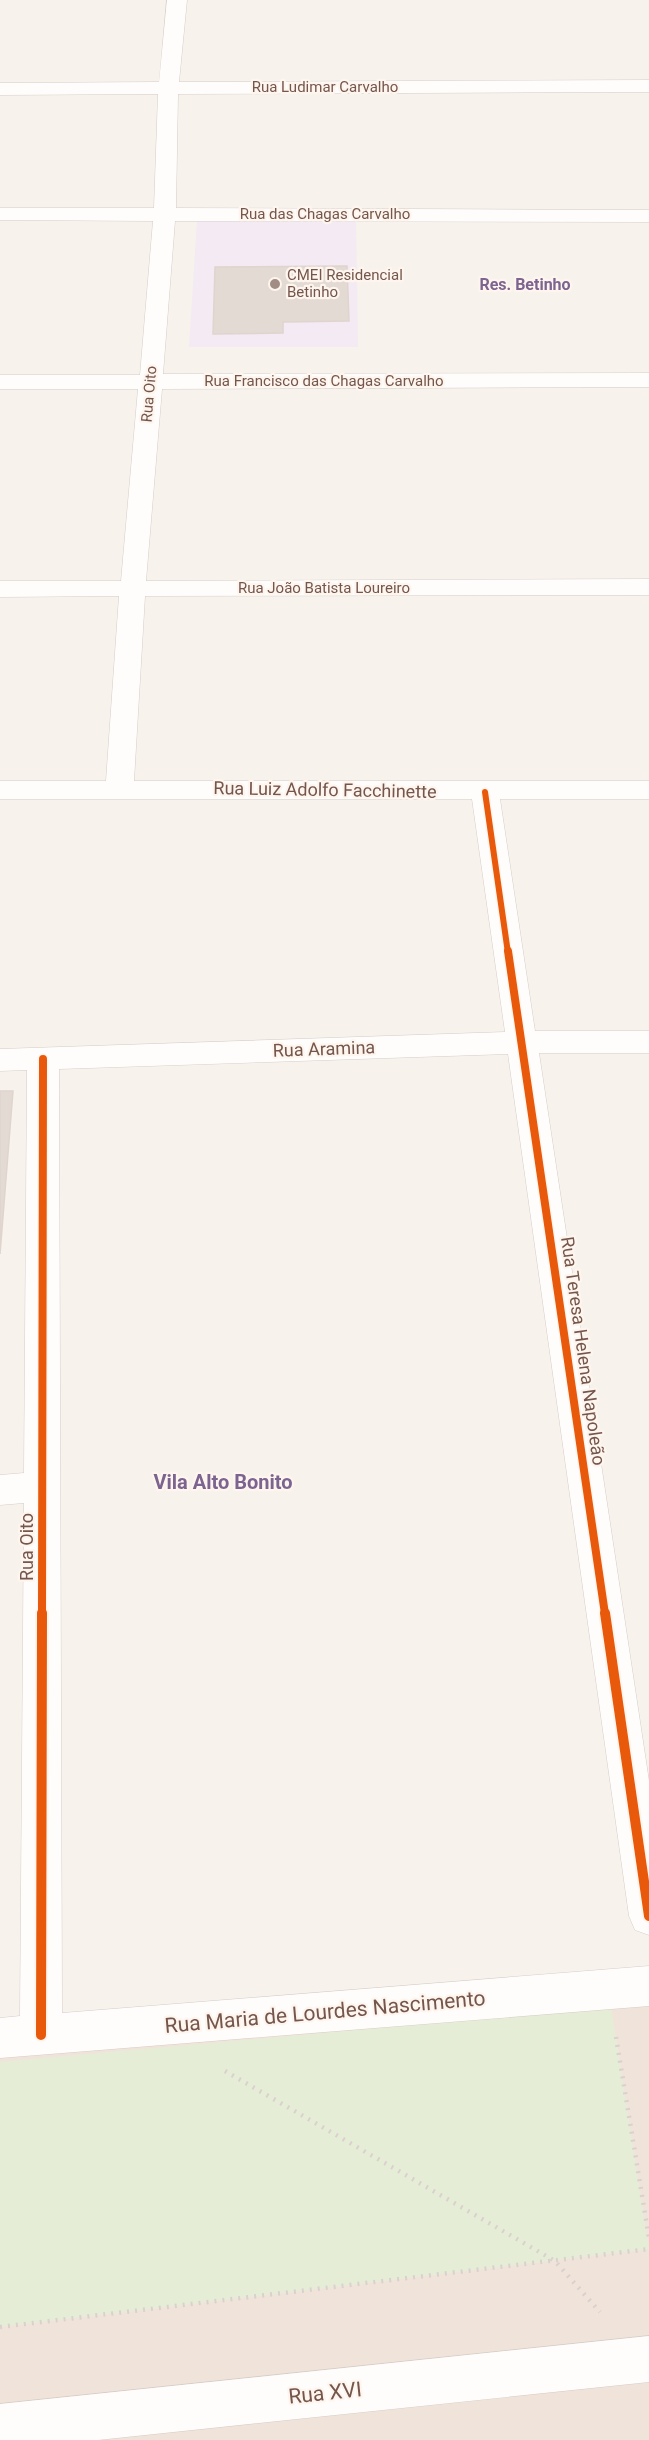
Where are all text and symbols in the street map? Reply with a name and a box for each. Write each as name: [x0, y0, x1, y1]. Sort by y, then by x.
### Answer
street label: Rua Ludimar Carvalho: [252, 78, 398, 96]
street label: Rua das Chagas Carvalho: [240, 205, 410, 223]
place label: CMEI Residencial Betinho: [287, 266, 403, 301]
district label: Res. Betinho: [479, 275, 571, 294]
marker: CMEI Residencial Betinho: [268, 277, 282, 291]
street label: Rua Oito: [138, 365, 160, 423]
street label: Rua Francisco das Chagas Carvalho: [204, 372, 444, 390]
street label: Rua João Batista Loureiro: [238, 579, 410, 597]
street label: Rua Luiz Adolfo Facchinette: [213, 777, 437, 802]
street label: Rua Aramina: [272, 1036, 376, 1061]
street label: Rua Teresa Helena Napoleão: [557, 1235, 610, 1467]
district label: Vila Alto Bonito: [153, 1470, 293, 1494]
street label: Rua Oito: [16, 1513, 37, 1581]
street label: Rua Maria de Lourdes Nascimento: [164, 1986, 486, 2038]
street label: Rua XVI: [287, 2377, 363, 2409]

